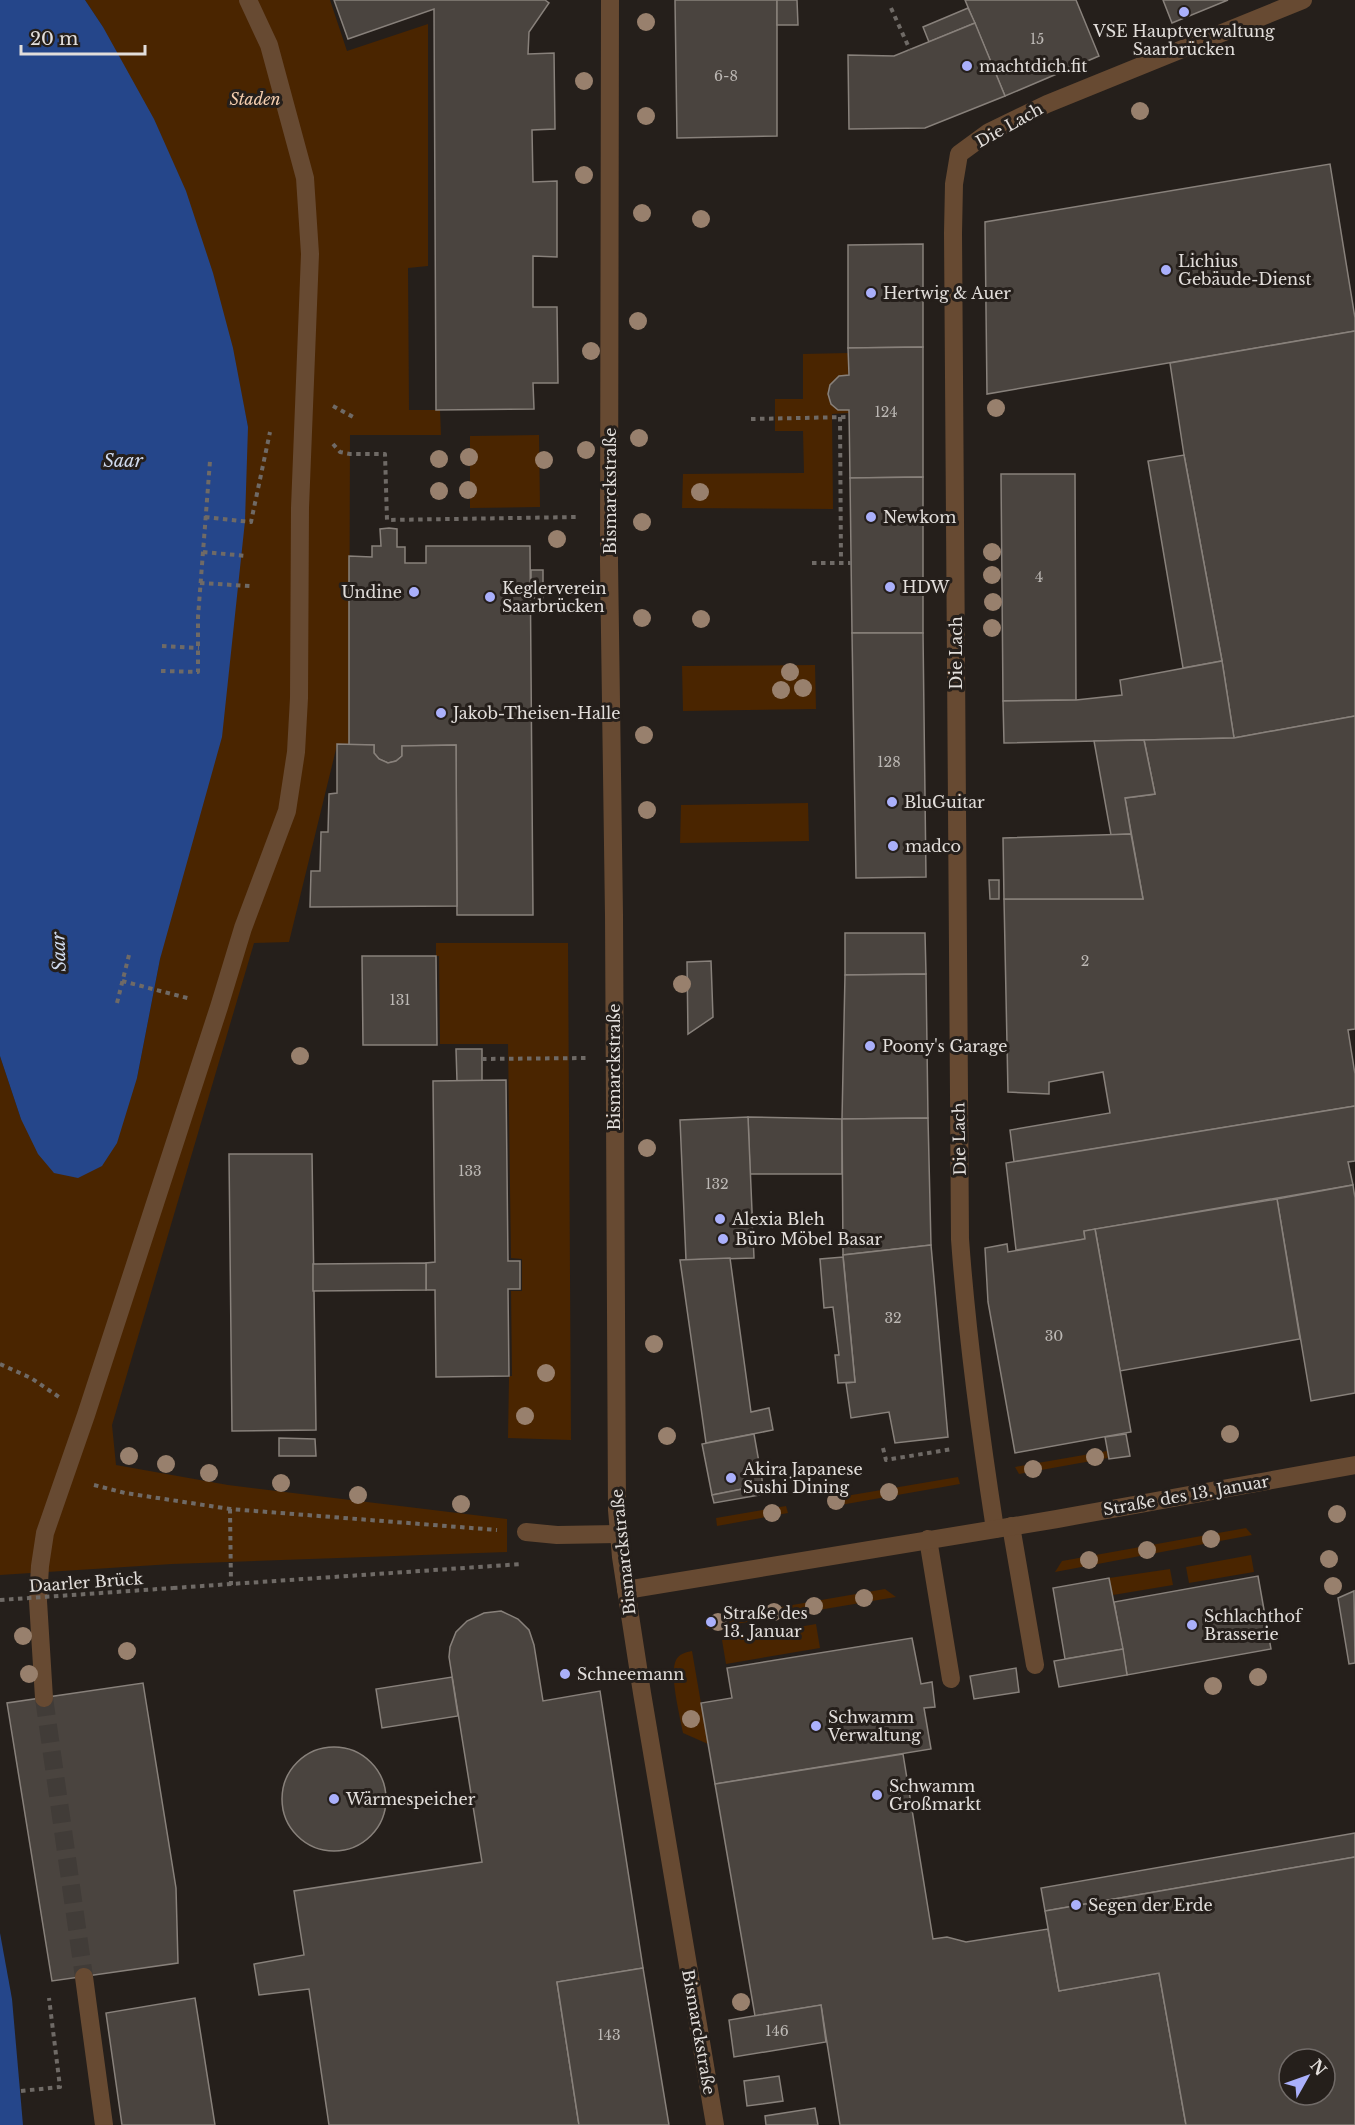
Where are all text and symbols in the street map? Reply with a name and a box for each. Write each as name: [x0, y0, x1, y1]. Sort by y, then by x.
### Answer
marker: VSE Hauptverwaltung Saarbrücken: [1177, 5, 1191, 19]
scale bar: [21, 18, 146, 56]
place label: VSE Hauptverwaltung Saarbrücken: [1092, 21, 1275, 59]
text: 20 m: [30, 28, 78, 50]
house number: 15: [1030, 30, 1044, 48]
place label: machtdich.fit: [979, 56, 1087, 76]
marker: machtdich.fit: [960, 59, 974, 73]
house number: 6-8: [714, 67, 738, 85]
park label: Staden: [229, 89, 281, 109]
street label: Die Lach: [972, 98, 1046, 152]
place label: Lichius Gebäude-Dienst: [1178, 251, 1311, 289]
marker: Lichius Gebäude-Dienst: [1159, 263, 1173, 277]
place label: Hertwig & Auer: [883, 283, 1011, 303]
marker: Hertwig & Auer: [864, 286, 878, 300]
house number: 124: [874, 403, 898, 421]
street label: Bismarckstraße: [600, 428, 620, 554]
water label: Saar: [103, 450, 143, 472]
place label: Newkom: [883, 507, 956, 527]
marker: Newkom: [864, 510, 878, 524]
house number: 4: [1035, 568, 1043, 586]
place label: HDW: [902, 577, 949, 597]
place label: Keglerverein Saarbrücken: [502, 578, 607, 616]
marker: HDW: [883, 580, 897, 594]
place label: Undine: [341, 582, 402, 602]
marker: Undine: [407, 585, 421, 599]
marker: Keglerverein Saarbrücken: [483, 590, 497, 604]
street label: Die Lach: [946, 616, 966, 690]
place label: Jakob-Theisen-Halle: [451, 703, 620, 723]
marker: Jakob-Theisen-Halle: [434, 706, 448, 720]
house number: 128: [877, 753, 901, 771]
place label: BluGuitar: [904, 792, 985, 812]
marker: BluGuitar: [885, 795, 899, 809]
place label: madco: [905, 836, 961, 856]
marker: madco: [886, 839, 900, 853]
water label: Saar: [47, 931, 71, 972]
house number: 2: [1081, 952, 1089, 970]
house number: 131: [389, 991, 411, 1009]
street label: Bismarckstraße: [604, 1004, 624, 1130]
place label: Poony's Garage: [882, 1036, 1007, 1056]
marker: Poony's Garage: [863, 1039, 877, 1053]
street label: Die Lach: [948, 1102, 970, 1176]
house number: 133: [458, 1162, 482, 1180]
house number: 132: [705, 1175, 729, 1193]
place label: Alexia Bleh: [731, 1209, 825, 1229]
marker: Alexia Bleh: [713, 1212, 727, 1226]
place label: Büro Möbel Basar: [735, 1229, 883, 1249]
marker: Büro Möbel Basar: [716, 1232, 730, 1246]
house number: 32: [884, 1309, 902, 1327]
house number: 30: [1045, 1327, 1063, 1345]
place label: Akira Japanese Sushi Dining: [742, 1459, 863, 1497]
marker: Akira Japanese Sushi Dining: [724, 1471, 738, 1485]
street label: Straße des 13. Januar: [1102, 1471, 1271, 1519]
street label: Bismarckstraße: [606, 1488, 640, 1616]
street label: Daarler Brück: [28, 1568, 144, 1596]
place label: Straße des 13. Januar: [723, 1603, 808, 1641]
place label: Schlachthof Brasserie: [1204, 1606, 1304, 1644]
marker: Straße des 13. Januar: [704, 1615, 718, 1629]
marker: Schlachthof Brasserie: [1185, 1618, 1199, 1632]
place label: Schneemann: [577, 1664, 684, 1684]
marker: Schneemann: [558, 1667, 572, 1681]
place label: Schwamm Verwaltung: [827, 1707, 921, 1745]
marker: Schwamm Verwaltung: [809, 1719, 823, 1733]
place label: Schwamm Großmarkt: [889, 1776, 981, 1814]
marker: Schwamm Großmarkt: [870, 1788, 884, 1802]
place label: Wärmespeicher: [345, 1789, 476, 1809]
marker: Wärmespeicher: [327, 1792, 341, 1806]
place label: Segen der Erde: [1088, 1895, 1213, 1915]
marker: Segen der Erde: [1069, 1898, 1083, 1912]
street label: Bismarckstraße: [678, 1968, 720, 2096]
house number: 146: [765, 2022, 789, 2040]
house number: 143: [597, 2026, 621, 2044]
north arrow: [1277, 2047, 1337, 2107]
text: N: [1306, 2055, 1331, 2080]

